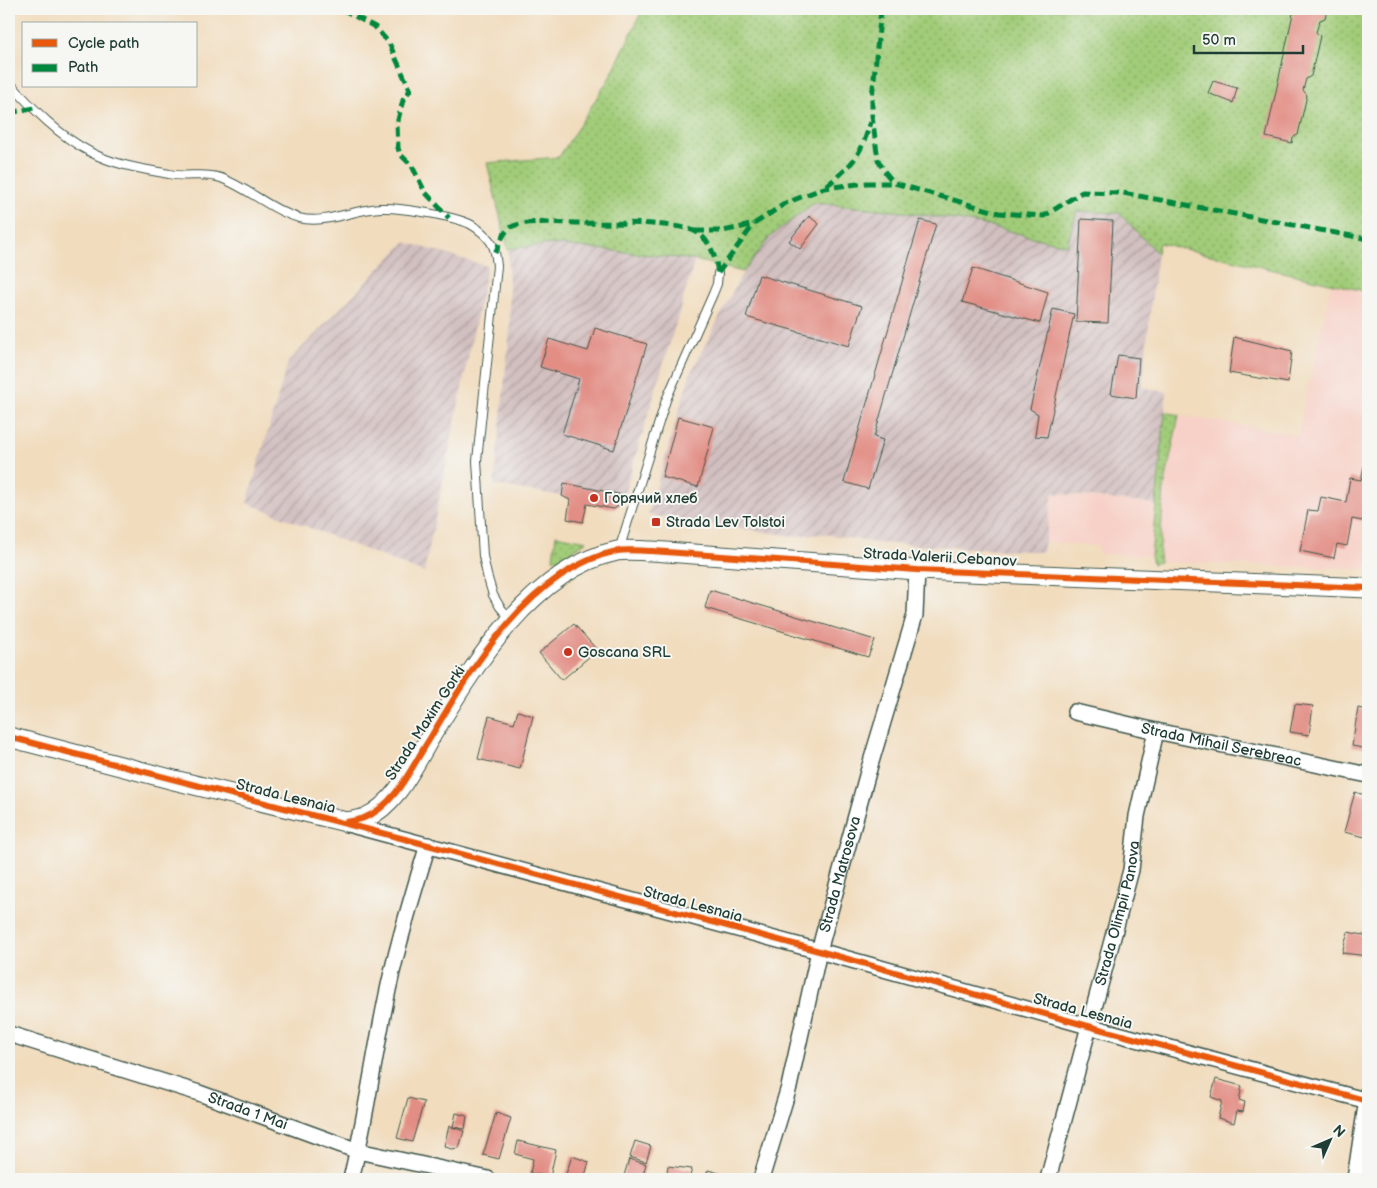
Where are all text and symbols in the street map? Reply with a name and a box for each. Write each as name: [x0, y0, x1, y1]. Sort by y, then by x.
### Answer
legend: [22, 22, 198, 88]
scale bar: [1194, 22, 1303, 54]
text: 50 m: [1202, 31, 1236, 50]
text: Cycle path: [68, 34, 139, 53]
text: Path: [68, 58, 98, 77]
place label: Горячий хлеб: [604, 489, 698, 508]
marker: Горячий хлеб: [588, 492, 600, 504]
place label: Strada Lev Tolstoi: [666, 513, 785, 532]
marker: Strada Lev Tolstoi: [650, 516, 662, 528]
street label: Strada Valerii Cebanov: [863, 544, 1018, 571]
place label: Goscana SRL: [578, 643, 671, 662]
marker: Goscana SRL: [562, 646, 574, 658]
street label: Strada Maxim Gorki: [381, 662, 470, 784]
street label: Strada Mihail Serebreac: [1139, 719, 1303, 771]
street label: Strada Lesnaia: [234, 775, 338, 818]
street label: Strada Matrosova: [816, 814, 865, 935]
street label: Strada Olimpii Panova: [1091, 840, 1144, 988]
street label: Strada Lesnaia: [641, 882, 745, 927]
street label: Strada Lesnaia: [1031, 989, 1135, 1034]
street label: Strada 1 Mai: [205, 1088, 290, 1135]
north arrow: [1304, 1116, 1354, 1166]
text: N: [1329, 1121, 1349, 1141]

